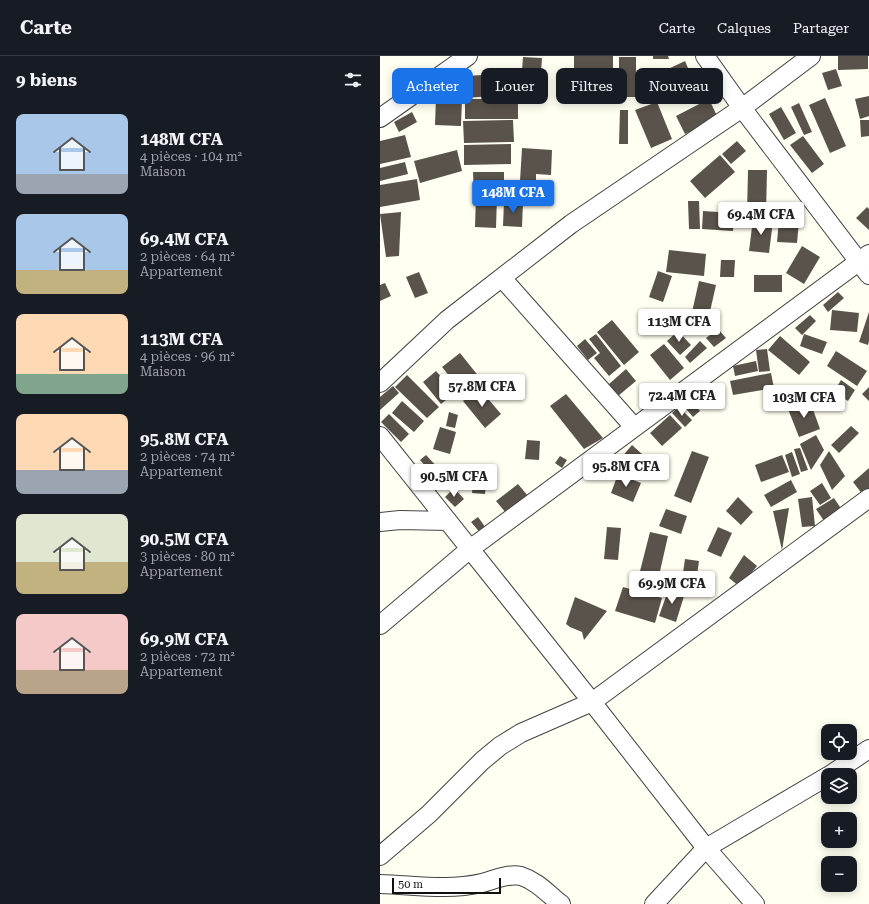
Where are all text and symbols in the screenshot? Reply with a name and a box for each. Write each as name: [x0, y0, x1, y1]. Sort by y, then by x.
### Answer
text: Carte: [20, 16, 72, 39]
text: Carte: [659, 20, 695, 36]
text: Calques: [717, 20, 771, 36]
text: Partager: [793, 20, 849, 36]
chip: Acheter: [392, 68, 473, 104]
chip: Louer: [481, 68, 548, 104]
chip: Filtres: [556, 68, 627, 104]
chip: Nouveau: [635, 68, 723, 104]
icon: filters: [342, 69, 364, 91]
text: 9 biens: [16, 70, 77, 90]
text: 148M CFA: [140, 129, 223, 149]
icon: home: [48, 130, 96, 178]
text: 4 pièces · 104 m²: [140, 149, 242, 164]
text: Maison: [140, 164, 186, 179]
pin: 148M CFA: [472, 180, 554, 214]
text: 148M CFA: [481, 185, 545, 200]
pin: 69.4M CFA: [715, 202, 807, 236]
text: 69.4M CFA: [727, 207, 795, 222]
text: 69.4M CFA: [140, 229, 229, 249]
icon: home: [48, 230, 96, 278]
text: 2 pièces · 64 m²: [140, 249, 235, 264]
text: Appartement: [140, 264, 223, 279]
pin: 113M CFA: [638, 309, 720, 343]
text: 113M CFA: [647, 314, 711, 329]
text: 113M CFA: [140, 329, 223, 349]
icon: home: [48, 330, 96, 378]
text: 4 pièces · 96 m²: [140, 349, 235, 364]
text: Maison: [140, 364, 186, 379]
pin: 57.8M CFA: [436, 374, 528, 408]
text: 57.8M CFA: [448, 379, 516, 394]
pin: 72.4M CFA: [636, 383, 728, 417]
pin: 103M CFA: [763, 385, 845, 419]
text: 72.4M CFA: [648, 388, 716, 403]
text: 103M CFA: [772, 390, 836, 405]
text: 95.8M CFA: [140, 429, 229, 449]
icon: home: [48, 430, 96, 478]
text: 2 pièces · 74 m²: [140, 449, 235, 464]
pin: 95.8M CFA: [580, 454, 672, 488]
text: 95.8M CFA: [592, 459, 660, 474]
text: Appartement: [140, 464, 223, 479]
pin: 90.5M CFA: [408, 464, 500, 498]
text: 90.5M CFA: [420, 469, 488, 484]
text: 90.5M CFA: [140, 529, 229, 549]
icon: home: [48, 530, 96, 578]
text: 3 pièces · 80 m²: [140, 549, 235, 564]
text: Appartement: [140, 564, 223, 579]
pin: 69.9M CFA: [626, 571, 718, 605]
text: 69.9M CFA: [638, 576, 706, 591]
text: 69.9M CFA: [140, 629, 229, 649]
icon: home: [48, 630, 96, 678]
text: 2 pièces · 72 m²: [140, 649, 235, 664]
text: Appartement: [140, 664, 223, 679]
map controls: [821, 724, 857, 892]
button: locate: [821, 724, 857, 760]
button: layers: [821, 768, 857, 804]
button: +: [821, 812, 857, 848]
button: −: [821, 856, 857, 892]
scale bar: [392, 876, 501, 895]
text: 50 m: [398, 878, 423, 891]

